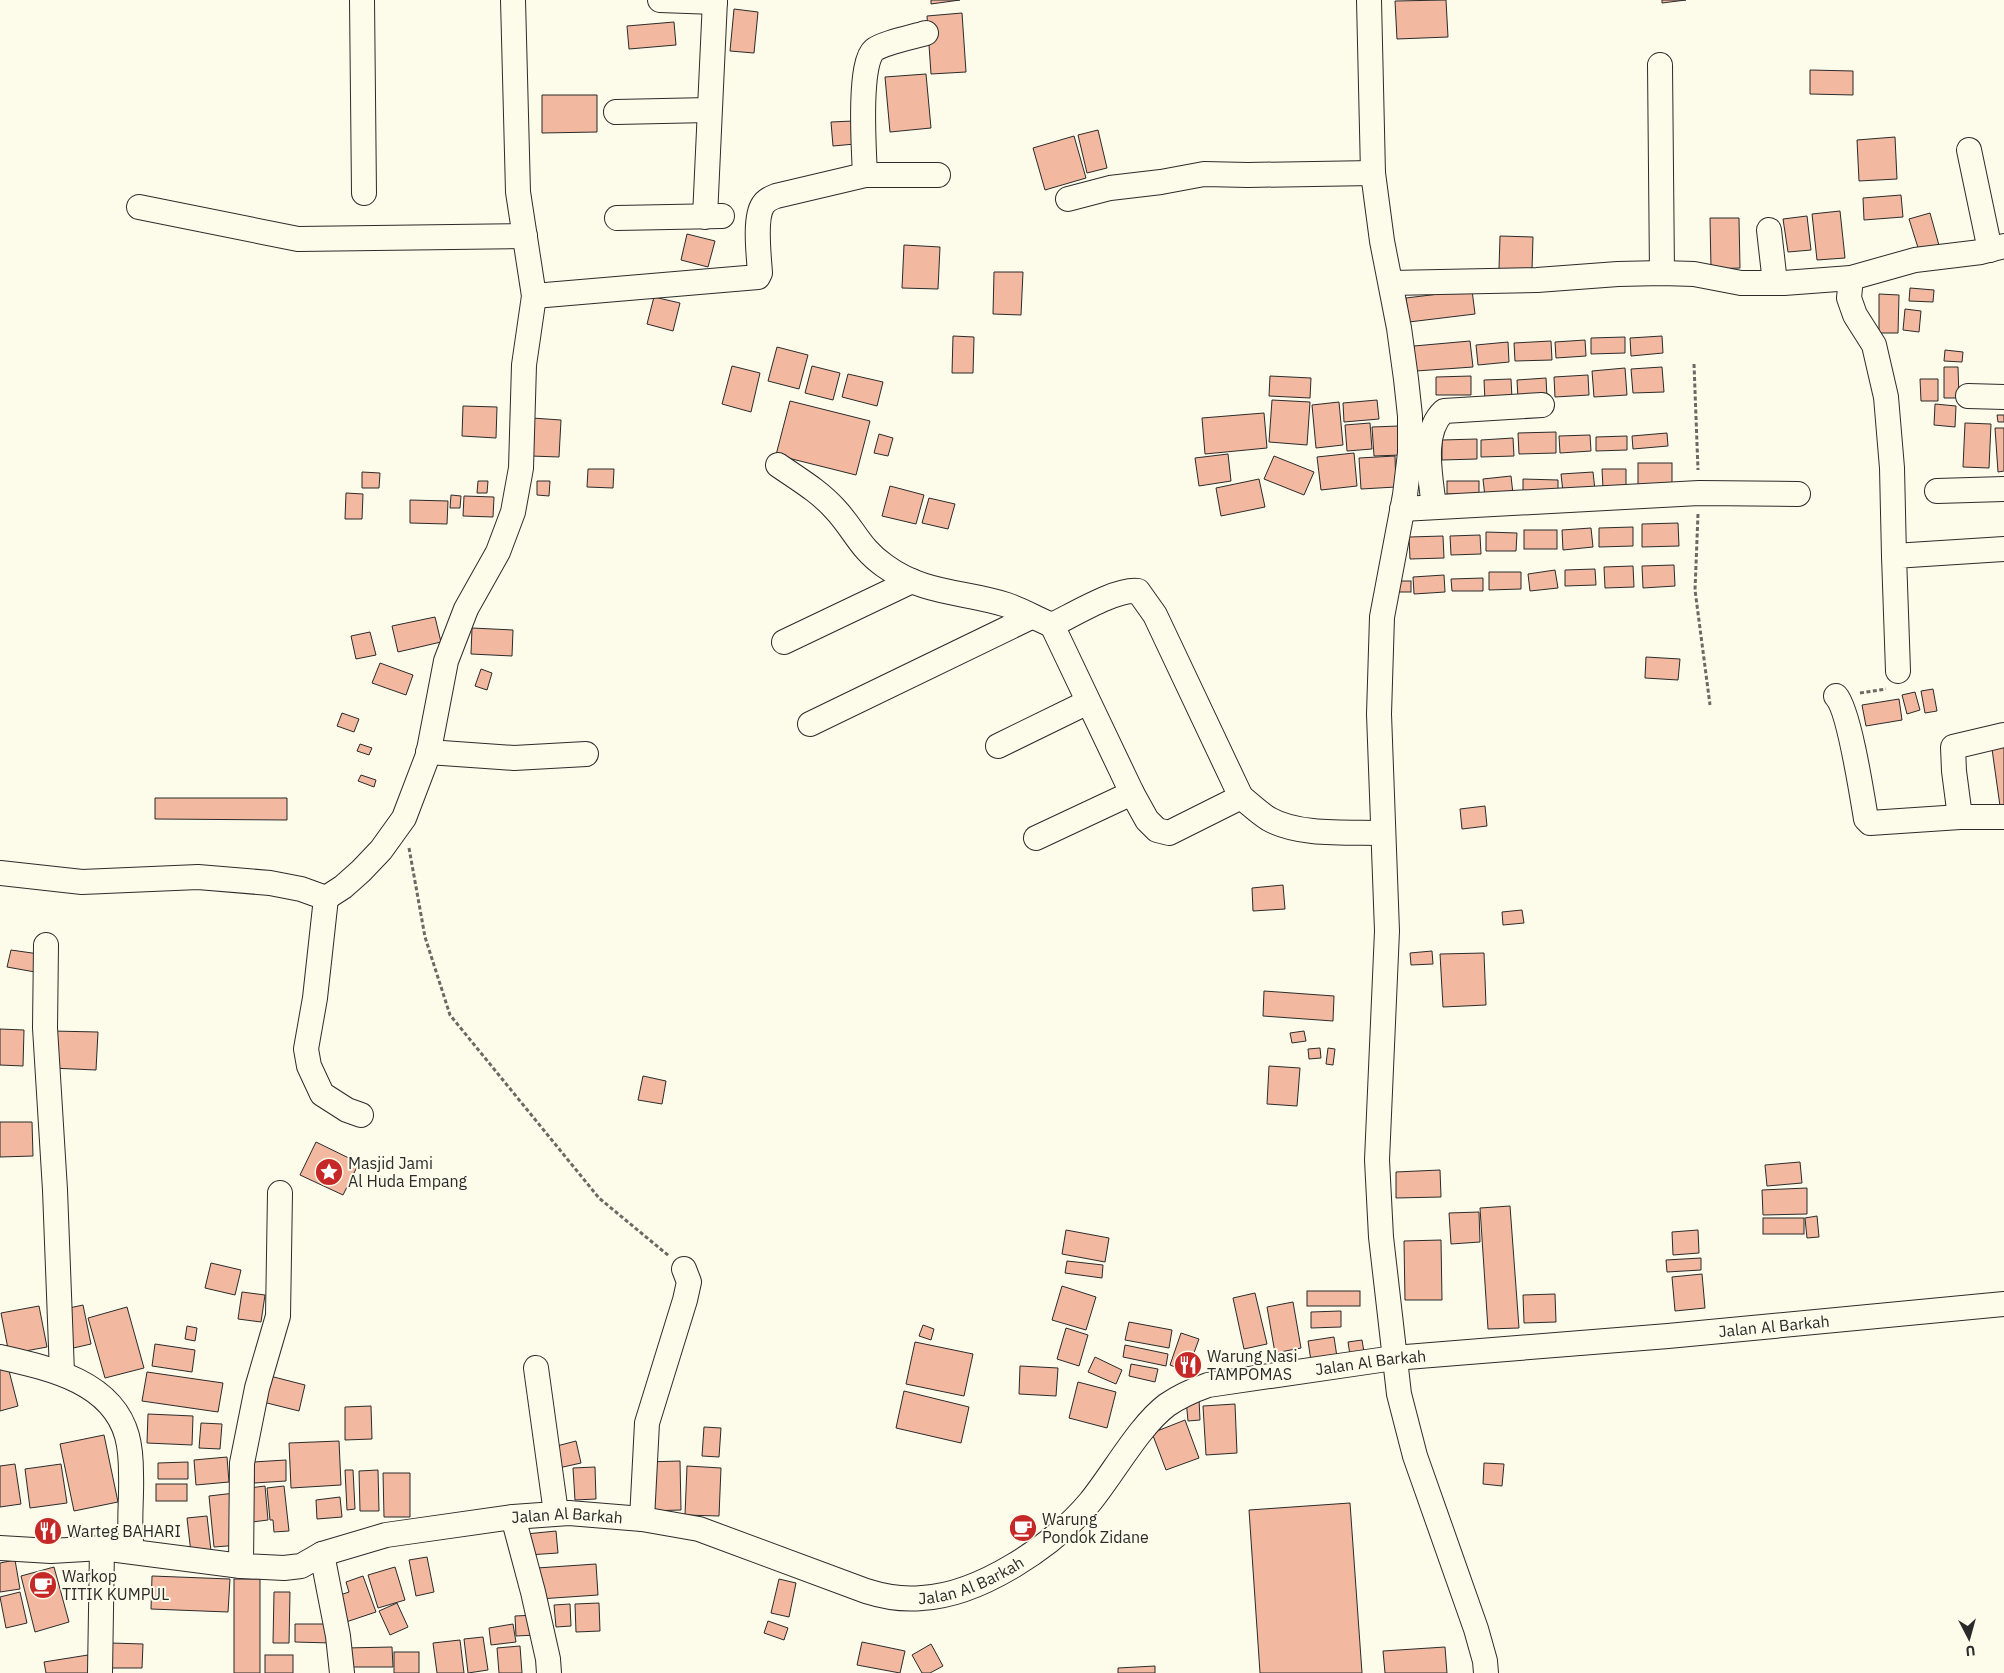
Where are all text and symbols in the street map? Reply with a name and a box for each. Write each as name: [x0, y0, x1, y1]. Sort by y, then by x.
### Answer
place label: Masjid Jami Al Huda Empang: [348, 1153, 468, 1191]
place icon: Masjid Jami Al Huda Empang: [314, 1157, 344, 1187]
street label: Jalan Al Barkah: [1717, 1311, 1831, 1341]
street label: Jalan Al Barkah: [1314, 1345, 1427, 1379]
place label: Warung Nasi TAMPOMAS: [1207, 1346, 1298, 1384]
restaurant icon: Warung Nasi TAMPOMAS: [1173, 1350, 1203, 1380]
street label: Jalan Al Barkah: [511, 1503, 624, 1527]
place label: Warung Pondok Zidane: [1042, 1509, 1149, 1547]
cafe icon: Warung Pondok Zidane: [1008, 1513, 1038, 1543]
restaurant icon: Warteg BAHARI: [33, 1516, 63, 1546]
place label: Warteg BAHARI: [67, 1521, 181, 1541]
street label: Jalan Al Barkah: [918, 1552, 1027, 1608]
place label: Warkop TITIK KUMPUL: [62, 1566, 169, 1604]
cafe icon: Warkop TITIK KUMPUL: [28, 1570, 58, 1600]
north arrow: [1944, 1613, 1994, 1663]
text: U: [1965, 1641, 1976, 1660]

